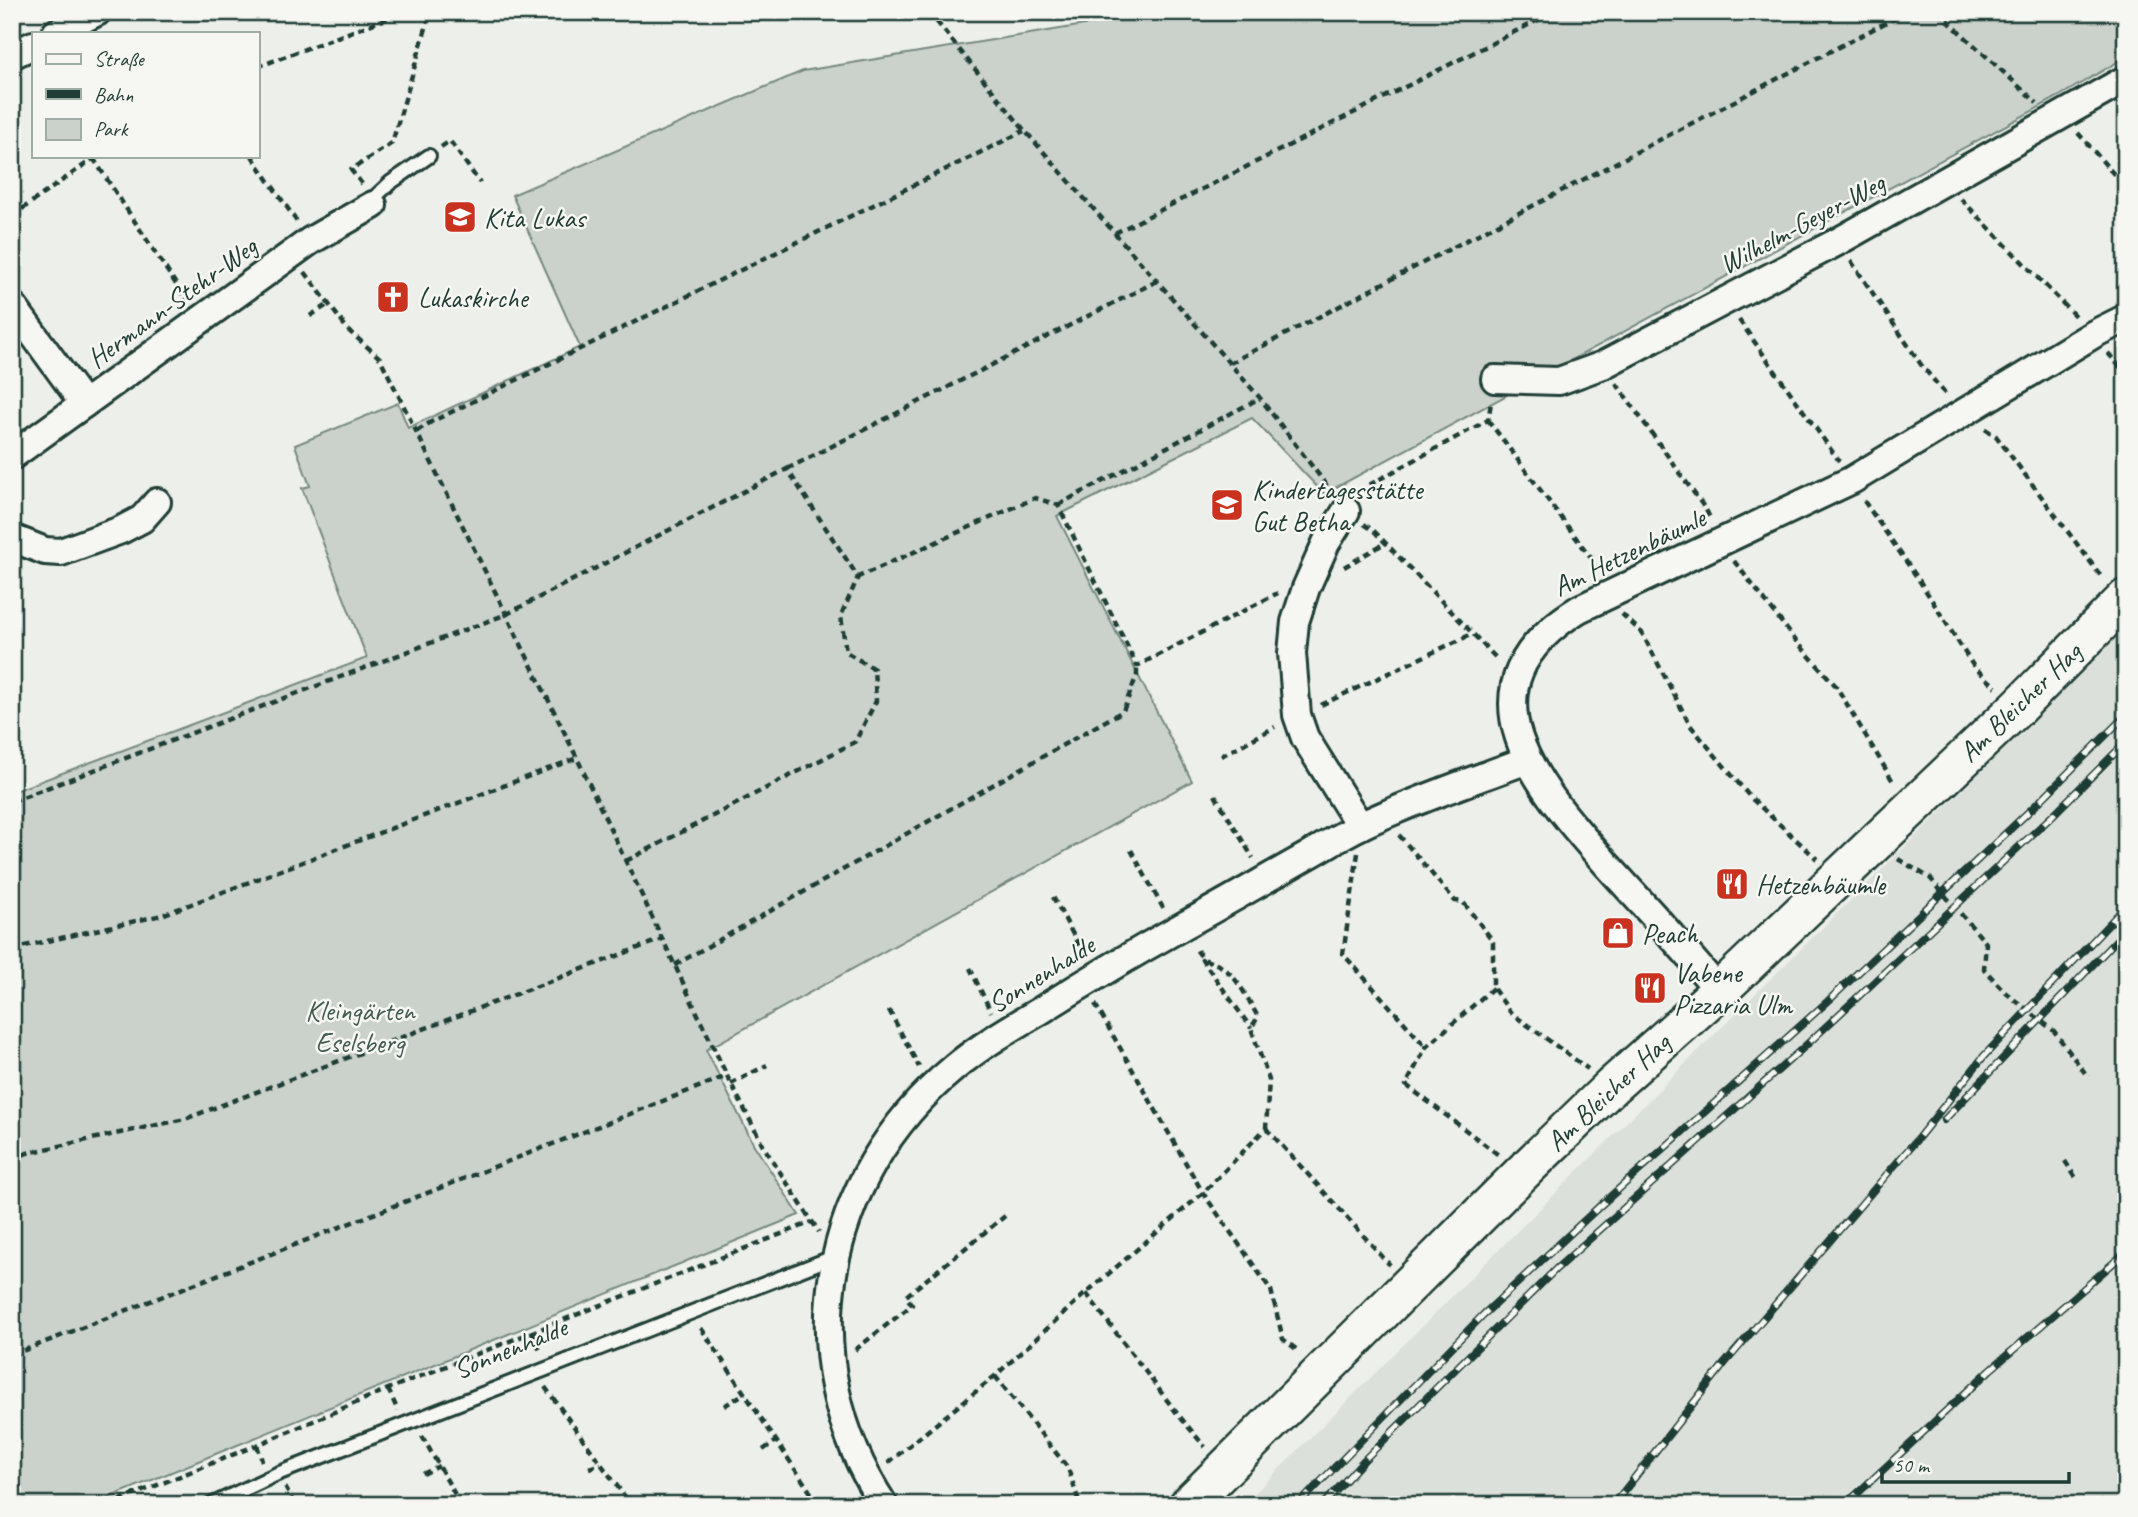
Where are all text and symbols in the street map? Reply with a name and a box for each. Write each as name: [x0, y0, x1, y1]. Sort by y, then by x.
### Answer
legend: [32, 32, 259, 158]
text: Straße: [94, 46, 146, 72]
text: Bahn: [94, 82, 134, 108]
text: Park: [94, 116, 129, 142]
street label: Wilhelm-Geyer-Weg: [1713, 164, 1892, 281]
school or university icon: Kita Lukas: [441, 198, 479, 236]
place label: Kita Lukas: [484, 200, 587, 235]
street label: Hermann-Stehr-Weg: [80, 228, 265, 375]
church icon: Lukaskirche: [374, 278, 412, 316]
place label: Lukaskirche: [418, 280, 530, 315]
place label: Kindertagesstätte Gut Betha: [1252, 472, 1424, 539]
school or university icon: Kindertagesstätte Gut Betha: [1208, 486, 1246, 524]
street label: Am Hetzenbäumle: [1547, 499, 1713, 604]
street label: Am Bleicher Hag: [1951, 633, 2090, 769]
restaurant icon: Hetzenbäumle: [1713, 865, 1751, 903]
place label: Hetzenbäumle: [1756, 867, 1887, 902]
shop icon: Peach: [1599, 914, 1637, 952]
place label: Peach: [1642, 916, 1699, 951]
street label: Sonnenhalde: [981, 927, 1103, 1020]
place label: Vabene Pizzaria Ulm: [1674, 955, 1794, 1022]
restaurant icon: Vabene Pizzaria Ulm: [1631, 969, 1669, 1007]
park label: Kleingärten Eselsberg: [305, 993, 416, 1060]
street label: Am Bleicher Hag: [1538, 1024, 1679, 1159]
street label: Sonnenhalde: [448, 1309, 574, 1387]
scale bar: [1882, 1440, 2070, 1484]
text: 50 m: [1893, 1452, 1931, 1478]

